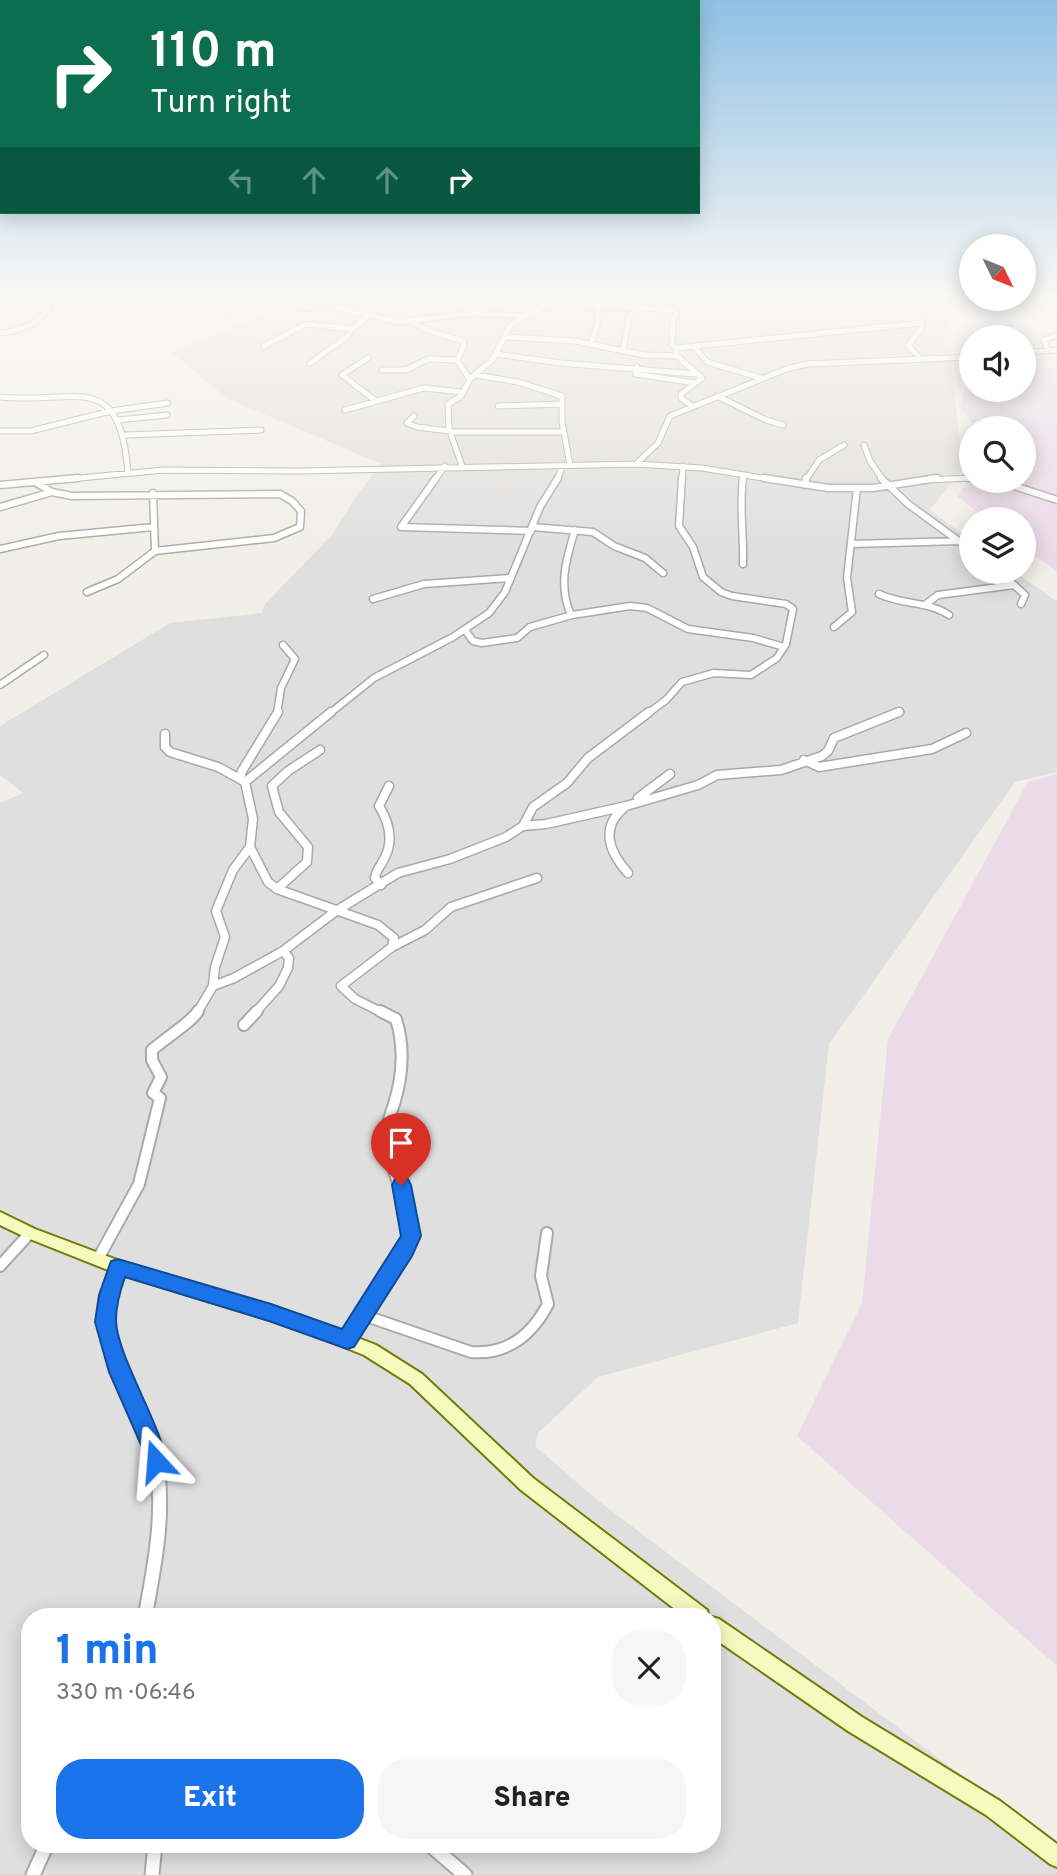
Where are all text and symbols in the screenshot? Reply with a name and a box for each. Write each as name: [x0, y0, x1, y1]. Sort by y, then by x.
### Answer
text: 110 m: [150, 23, 277, 85]
icon: right: [35, 28, 126, 119]
text: Turn right: [150, 84, 292, 124]
icon: left: [222, 161, 260, 199]
icon: ahead: [295, 161, 333, 199]
icon: ahead: [368, 161, 406, 199]
icon: right: [441, 161, 479, 199]
north arrow: [959, 234, 1036, 312]
map controls: [959, 234, 1036, 584]
button: sound: [959, 325, 1036, 402]
button: search: [959, 416, 1036, 493]
button: layers: [959, 507, 1036, 584]
pin: [371, 1113, 431, 1185]
icon: arrive: [382, 1124, 420, 1162]
position arrow: [119, 1424, 193, 1498]
text: 1 min: [56, 1626, 159, 1679]
button: close: [612, 1631, 686, 1705]
text: 330 m · 06:46: [56, 1679, 196, 1708]
button: Exit: [56, 1759, 364, 1839]
button: Share: [378, 1759, 686, 1839]

